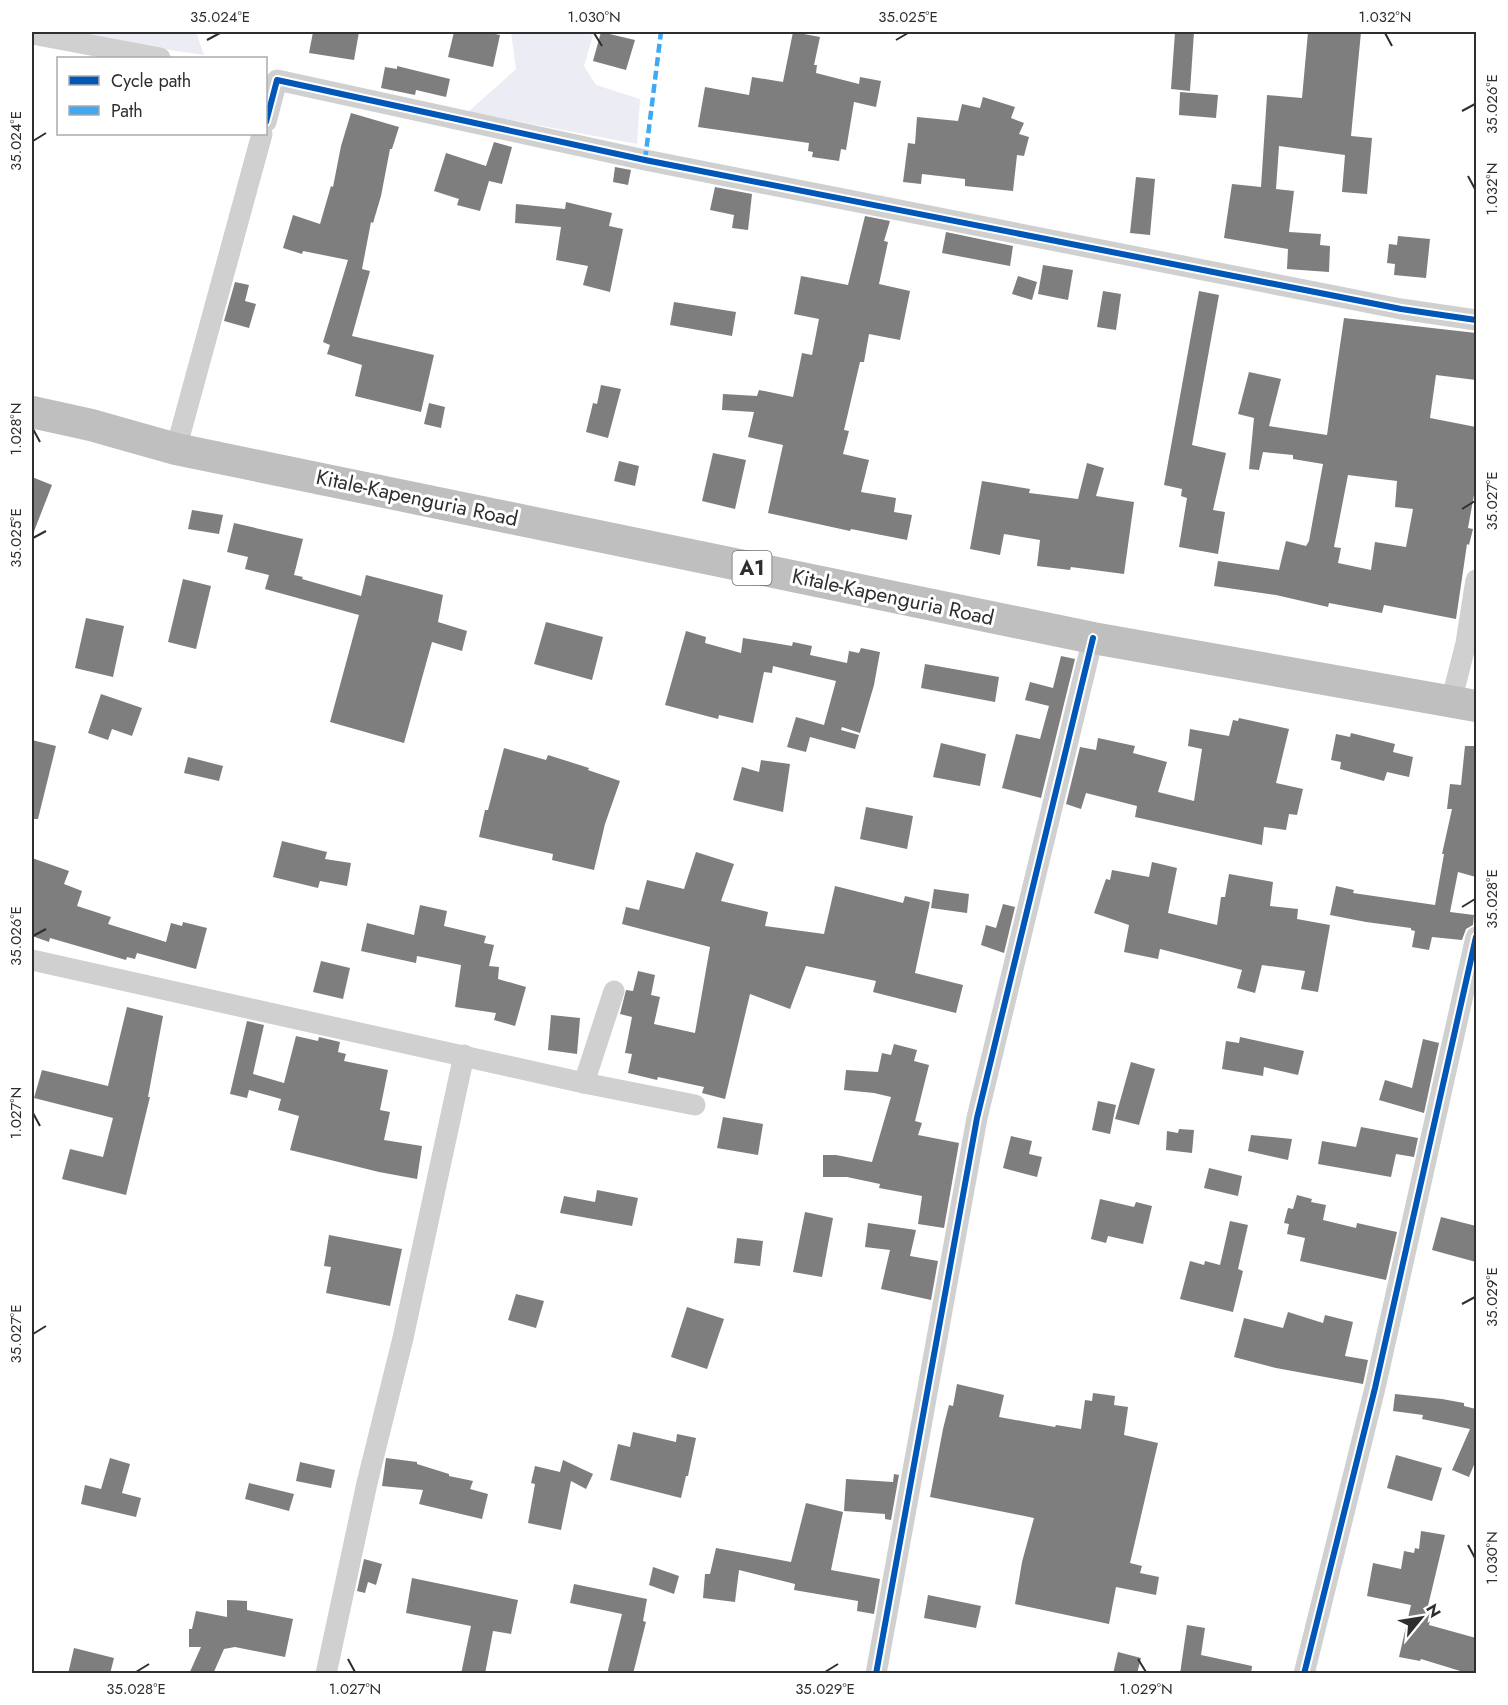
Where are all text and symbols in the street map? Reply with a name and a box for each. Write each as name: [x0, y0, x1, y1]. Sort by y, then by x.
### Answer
text: 35.024°E: [190, 6, 250, 28]
text: 1.030°N: [567, 6, 621, 28]
text: 35.025°E: [878, 6, 938, 28]
text: 1.032°N: [1359, 6, 1411, 28]
legend: [57, 57, 267, 135]
text: Cycle path: [111, 68, 191, 94]
text: 35.026°E: [1481, 74, 1503, 134]
text: Path: [111, 98, 143, 124]
text: 35.024°E: [5, 111, 27, 171]
text: 1.032°N: [1481, 163, 1503, 215]
text: 1.028°N: [5, 403, 27, 455]
street label: Kitale-Kapenguria Road: [313, 462, 521, 534]
text: 35.027°E: [1481, 472, 1503, 530]
text: 35.025°E: [5, 508, 27, 568]
road number: A1: [732, 551, 771, 585]
street label: Kitale-Kapenguria Road: [789, 561, 997, 633]
text: 35.028°E: [1481, 869, 1503, 929]
text: 35.026°E: [5, 906, 27, 966]
text: 1.027°N: [5, 1087, 27, 1139]
text: 35.029°E: [1481, 1267, 1503, 1327]
text: 35.027°E: [5, 1305, 27, 1363]
text: 1.030°N: [1481, 1531, 1503, 1585]
north arrow: [1391, 1588, 1451, 1648]
text: N: [1420, 1599, 1447, 1622]
text: 35.028°E: [106, 1678, 166, 1700]
text: 1.027°N: [329, 1678, 381, 1700]
text: 35.029°E: [795, 1678, 855, 1700]
text: 1.029°N: [1119, 1678, 1173, 1700]

